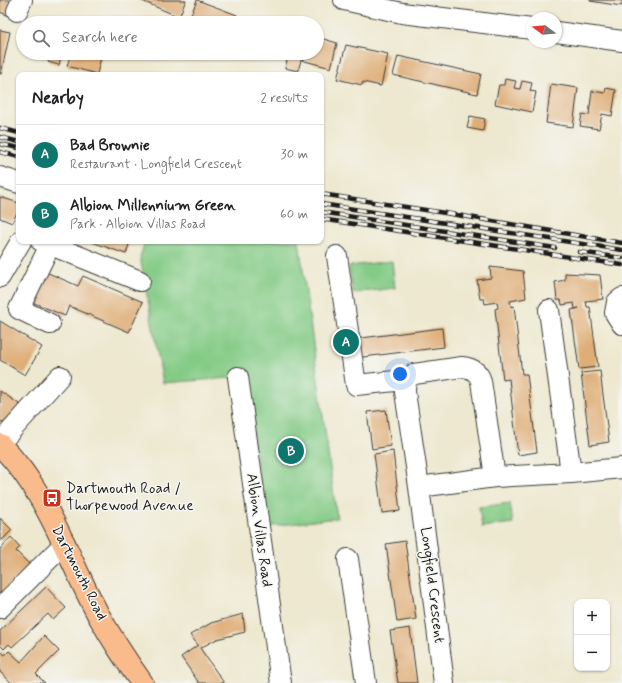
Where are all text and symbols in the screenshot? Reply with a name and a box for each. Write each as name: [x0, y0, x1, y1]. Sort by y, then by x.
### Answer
north arrow: [526, 12, 562, 48]
search box: [16, 16, 324, 60]
icon: search: [30, 27, 52, 49]
text: Search here: [62, 28, 138, 48]
text: Nearby: [32, 87, 84, 109]
text: 2 results: [261, 90, 308, 107]
text: Bad Brownie: [70, 136, 150, 156]
text: A: [41, 146, 49, 163]
text: 30 m: [281, 146, 308, 163]
text: Restaurant · Longfield Crescent: [70, 156, 242, 173]
text: Albion Millennium Green: [70, 196, 236, 216]
text: B: [41, 206, 49, 223]
text: 60 m: [280, 206, 308, 223]
text: Park · Albion Villas Road: [70, 216, 206, 233]
pin: A: [333, 327, 359, 357]
your location: [390, 364, 410, 384]
pin: B: [278, 436, 304, 466]
street label: Albion Villas Road: [241, 472, 277, 588]
place label: Dartmouth Road / Thorpewood Avenue: [66, 479, 194, 516]
bus stop icon: Dartmouth Road / Thorpewood Avenue: [41, 487, 63, 509]
street label: Dartmouth Road: [46, 522, 112, 624]
street label: Longfield Crescent: [414, 526, 449, 645]
map controls: [574, 599, 610, 671]
button: +: [574, 599, 610, 635]
button: −: [574, 635, 610, 671]

